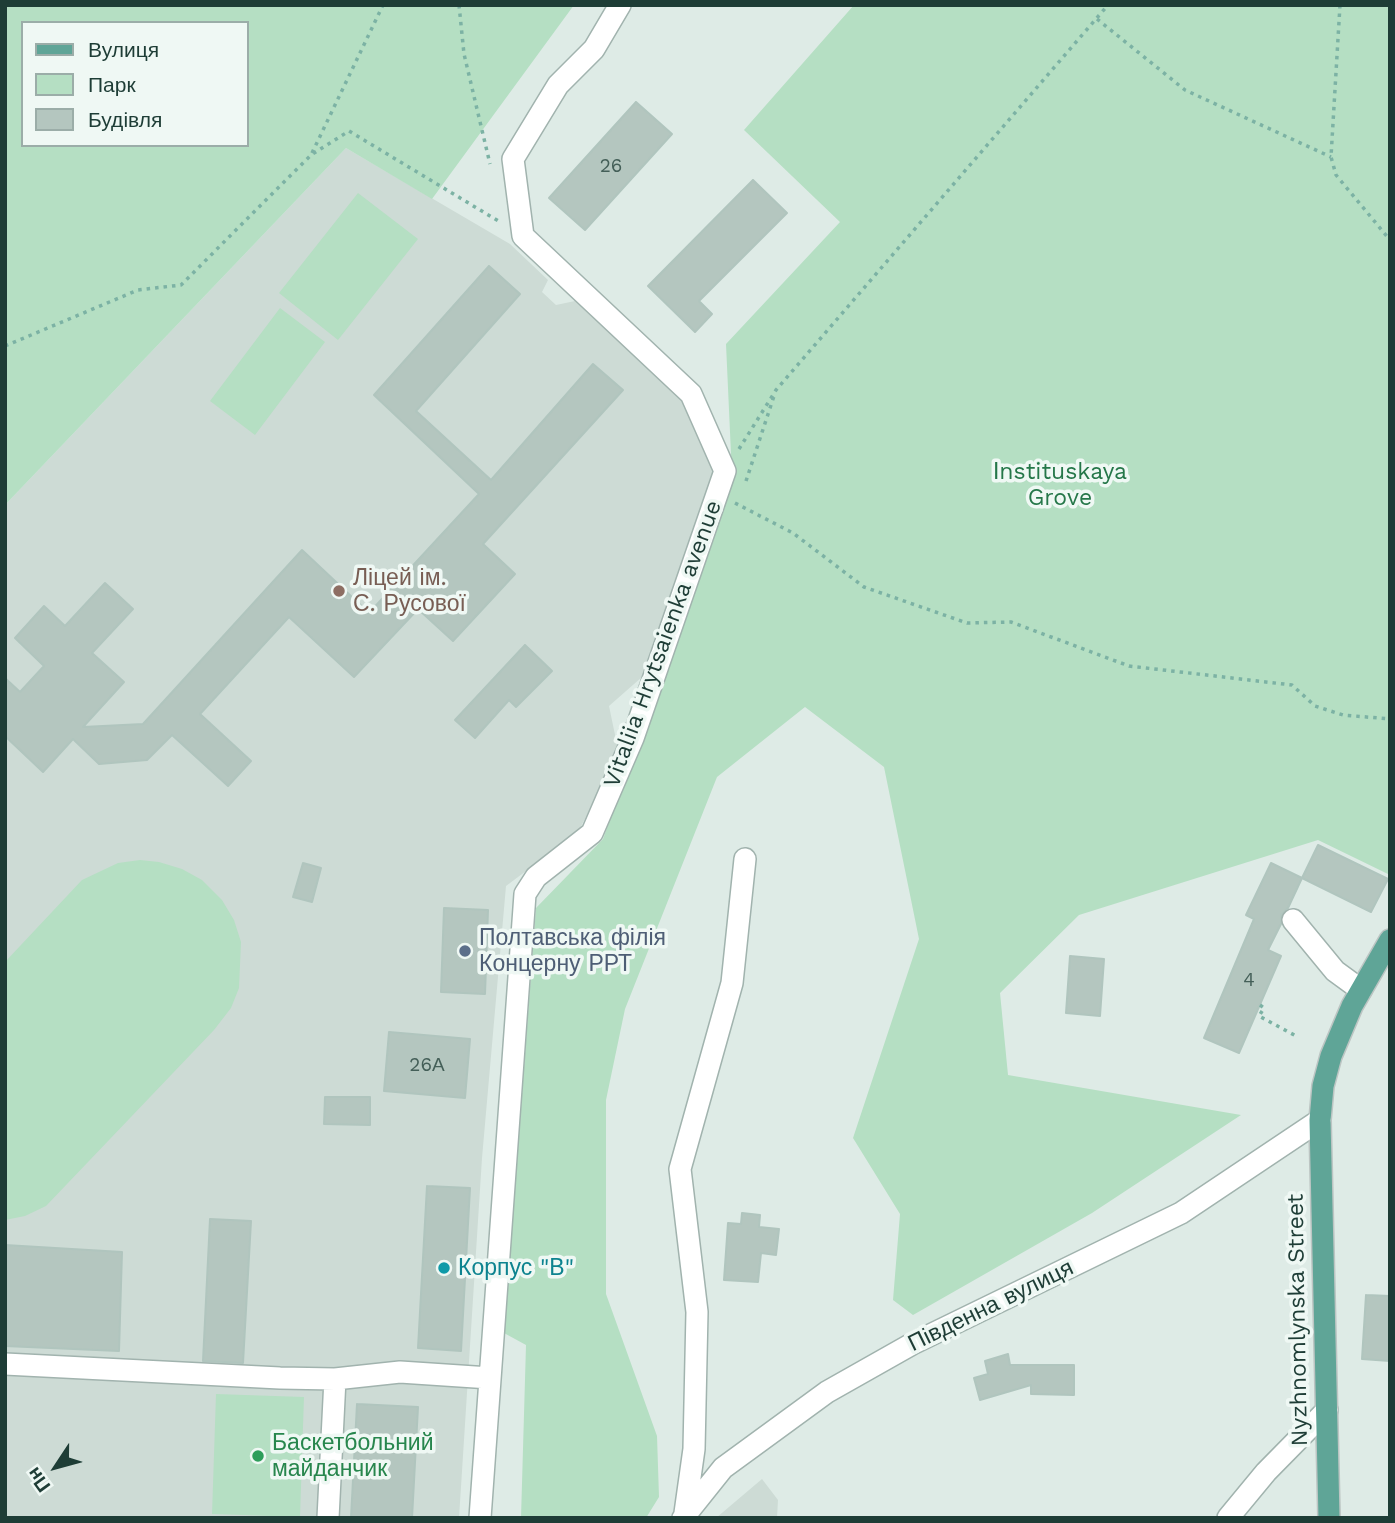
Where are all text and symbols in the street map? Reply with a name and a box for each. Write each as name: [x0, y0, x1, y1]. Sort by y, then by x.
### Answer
legend: [21, 21, 248, 147]
text: Вулиця: [88, 37, 159, 62]
text: Парк: [88, 72, 136, 97]
text: Будівля: [88, 107, 162, 132]
house number: 26: [600, 155, 622, 177]
park label: Іnstituskaya Grove: [993, 458, 1127, 512]
street label: Vitaliia Hrytsaienka avenue: [598, 497, 728, 791]
place label: Ліцей ім. С. Русової: [353, 564, 466, 618]
marker: Ліцей ім. С. Русової: [331, 583, 347, 599]
place label: Полтавська філія Концерну РРТ: [479, 924, 666, 978]
marker: Полтавська філія Концерну РРТ: [457, 943, 473, 959]
house number: 4: [1243, 969, 1255, 991]
house number: 26А: [409, 1054, 445, 1076]
street label: Nyzhnomlynska Street: [1282, 1193, 1314, 1447]
place label: Корпус "В": [458, 1254, 574, 1282]
street label: Південна вулиця: [904, 1254, 1078, 1358]
marker: Корпус "В": [436, 1260, 452, 1276]
place label: Баскетбольний майданчик: [272, 1429, 434, 1483]
north arrow: [21, 1432, 91, 1502]
marker: Баскетбольний майданчик: [250, 1448, 266, 1464]
text: Пн: [22, 1463, 55, 1497]

